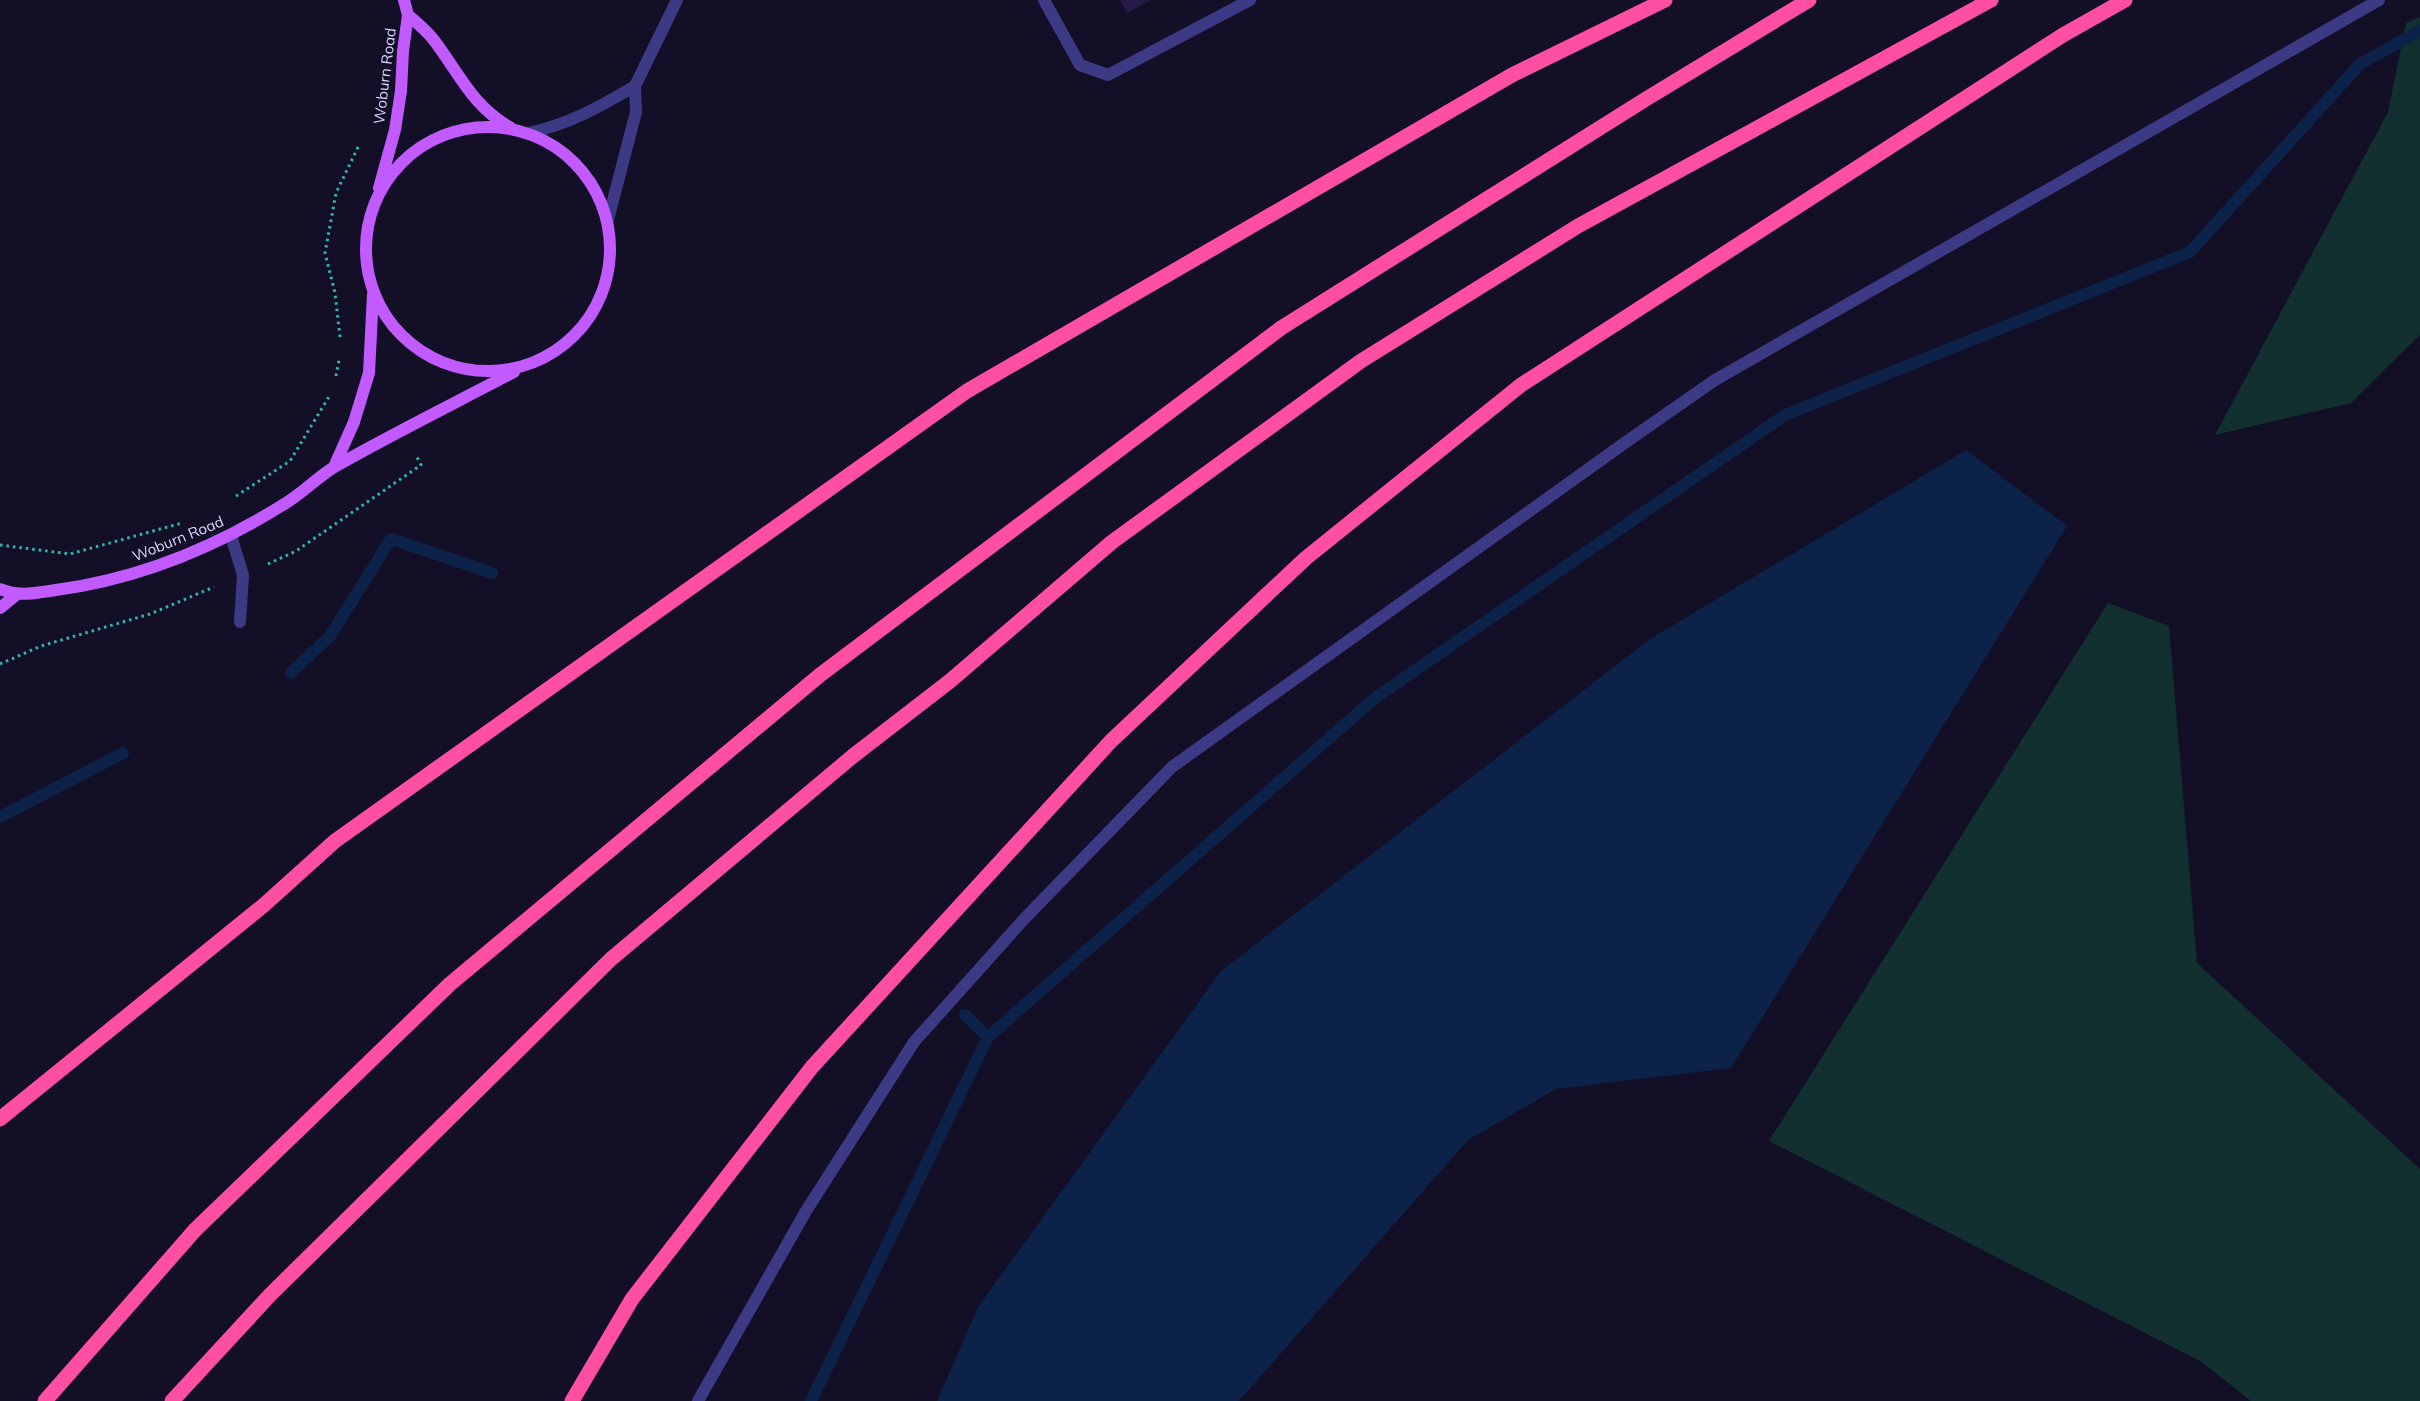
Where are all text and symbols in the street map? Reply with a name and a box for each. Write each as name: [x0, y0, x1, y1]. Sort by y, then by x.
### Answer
street label: Woburn Road: [369, 27, 400, 125]
street label: Woburn Road: [129, 512, 226, 566]

